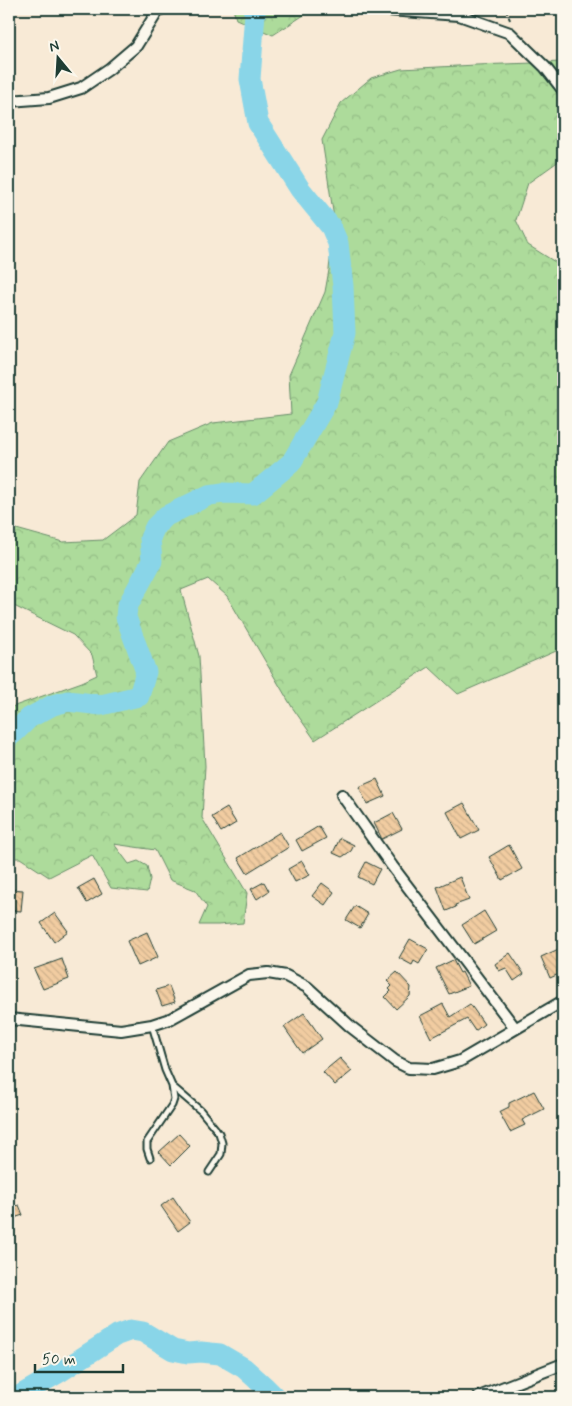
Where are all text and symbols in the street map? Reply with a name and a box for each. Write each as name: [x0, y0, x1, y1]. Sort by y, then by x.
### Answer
north arrow: [32, 32, 82, 82]
text: N: [47, 37, 62, 57]
scale bar: [35, 1341, 122, 1373]
text: 50 m: [42, 1350, 76, 1370]

